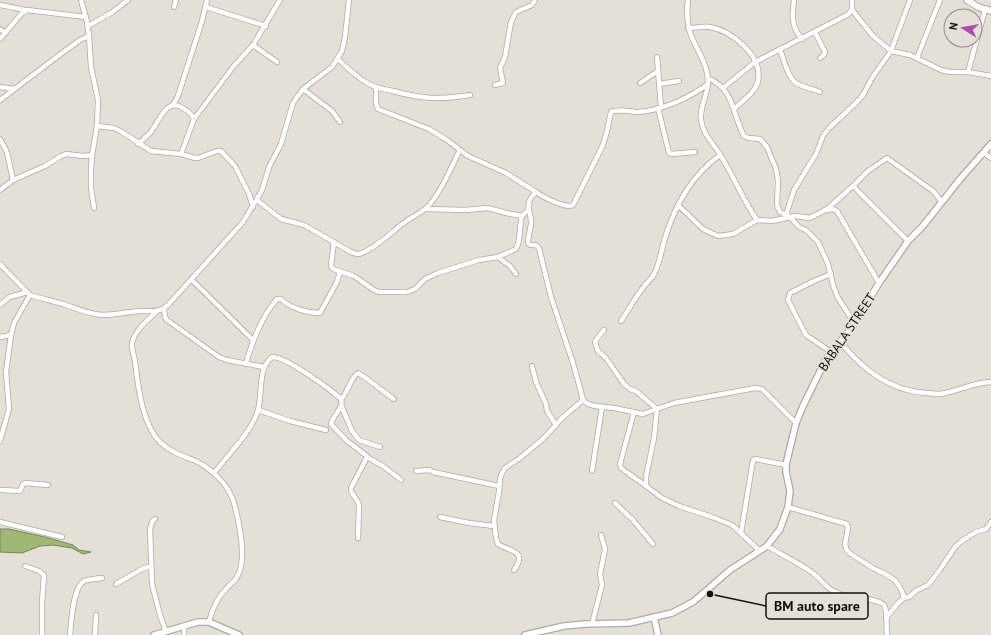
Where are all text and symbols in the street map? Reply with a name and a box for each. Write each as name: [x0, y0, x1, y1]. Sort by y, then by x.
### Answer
north arrow: [943, 8, 983, 48]
text: N: [946, 21, 961, 31]
street label: BABALA STREET: [815, 290, 879, 374]
callout: BM auto spare: [766, 593, 868, 619]
text: BM auto spare: [774, 597, 860, 615]

